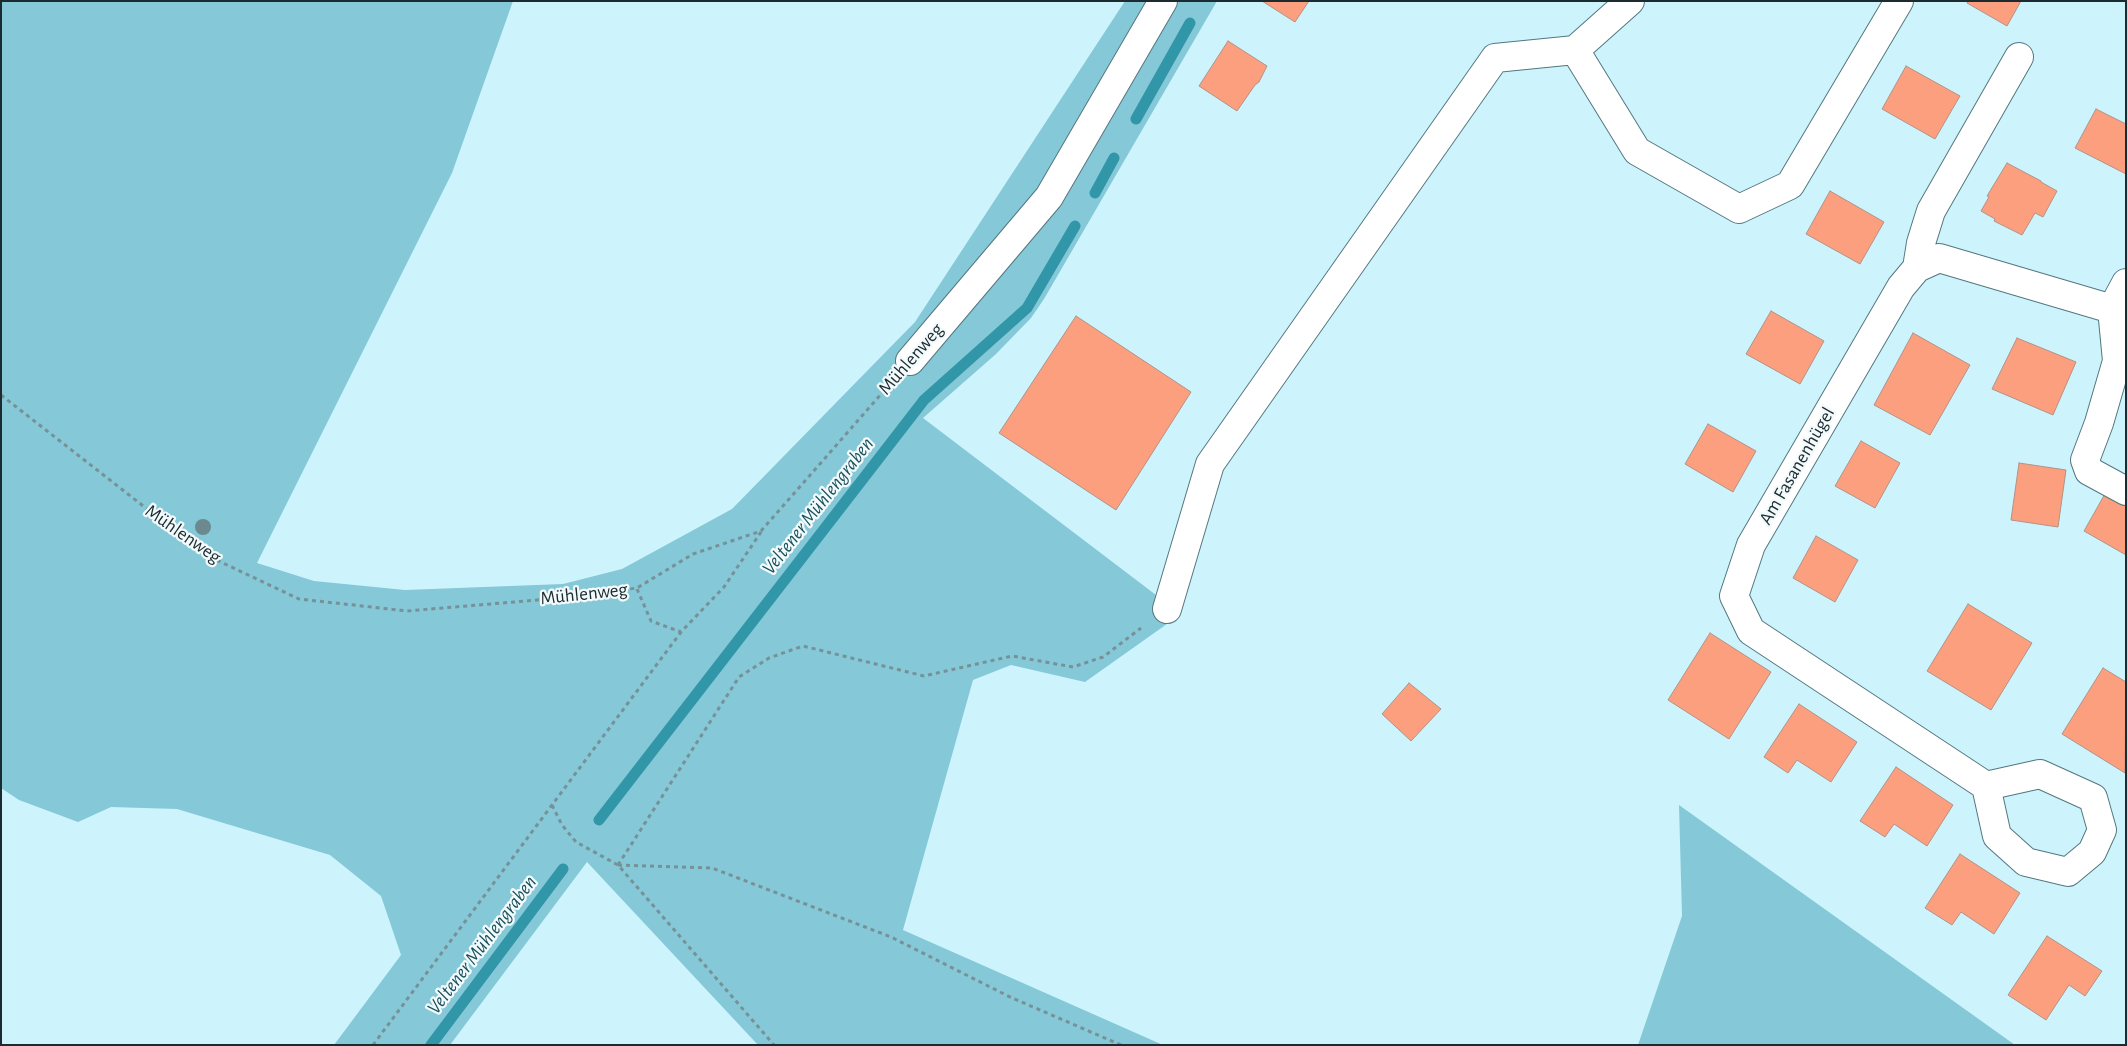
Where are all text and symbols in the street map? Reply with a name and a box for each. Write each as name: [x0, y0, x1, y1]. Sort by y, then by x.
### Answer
street label: Mühlenweg: [874, 319, 948, 399]
street label: Am Fasanenhügel: [1754, 403, 1840, 529]
water label: Veltener Mühlengraben: [757, 433, 879, 579]
street label: Mühlenweg: [141, 500, 225, 568]
street label: Mühlenweg: [539, 578, 629, 610]
water label: Veltener Mühlengraben: [422, 871, 542, 1019]

